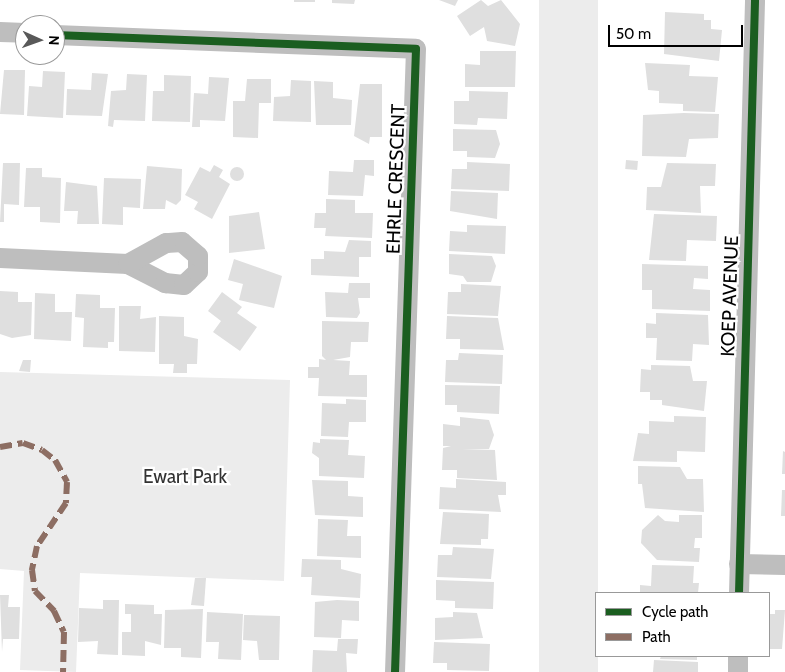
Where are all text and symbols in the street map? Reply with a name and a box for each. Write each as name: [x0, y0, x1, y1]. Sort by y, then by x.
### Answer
north arrow: [15, 15, 65, 65]
scale bar: [610, 15, 745, 47]
text: 50 m: [616, 25, 651, 43]
text: N: [45, 35, 63, 46]
street label: EHRLE CRESCENT: [382, 104, 410, 254]
street label: KOEP AVENUE: [716, 235, 744, 357]
park label: Ewart Park: [143, 466, 227, 488]
legend: [595, 592, 770, 657]
text: Cycle path: [642, 603, 708, 621]
text: Path: [642, 628, 671, 646]

